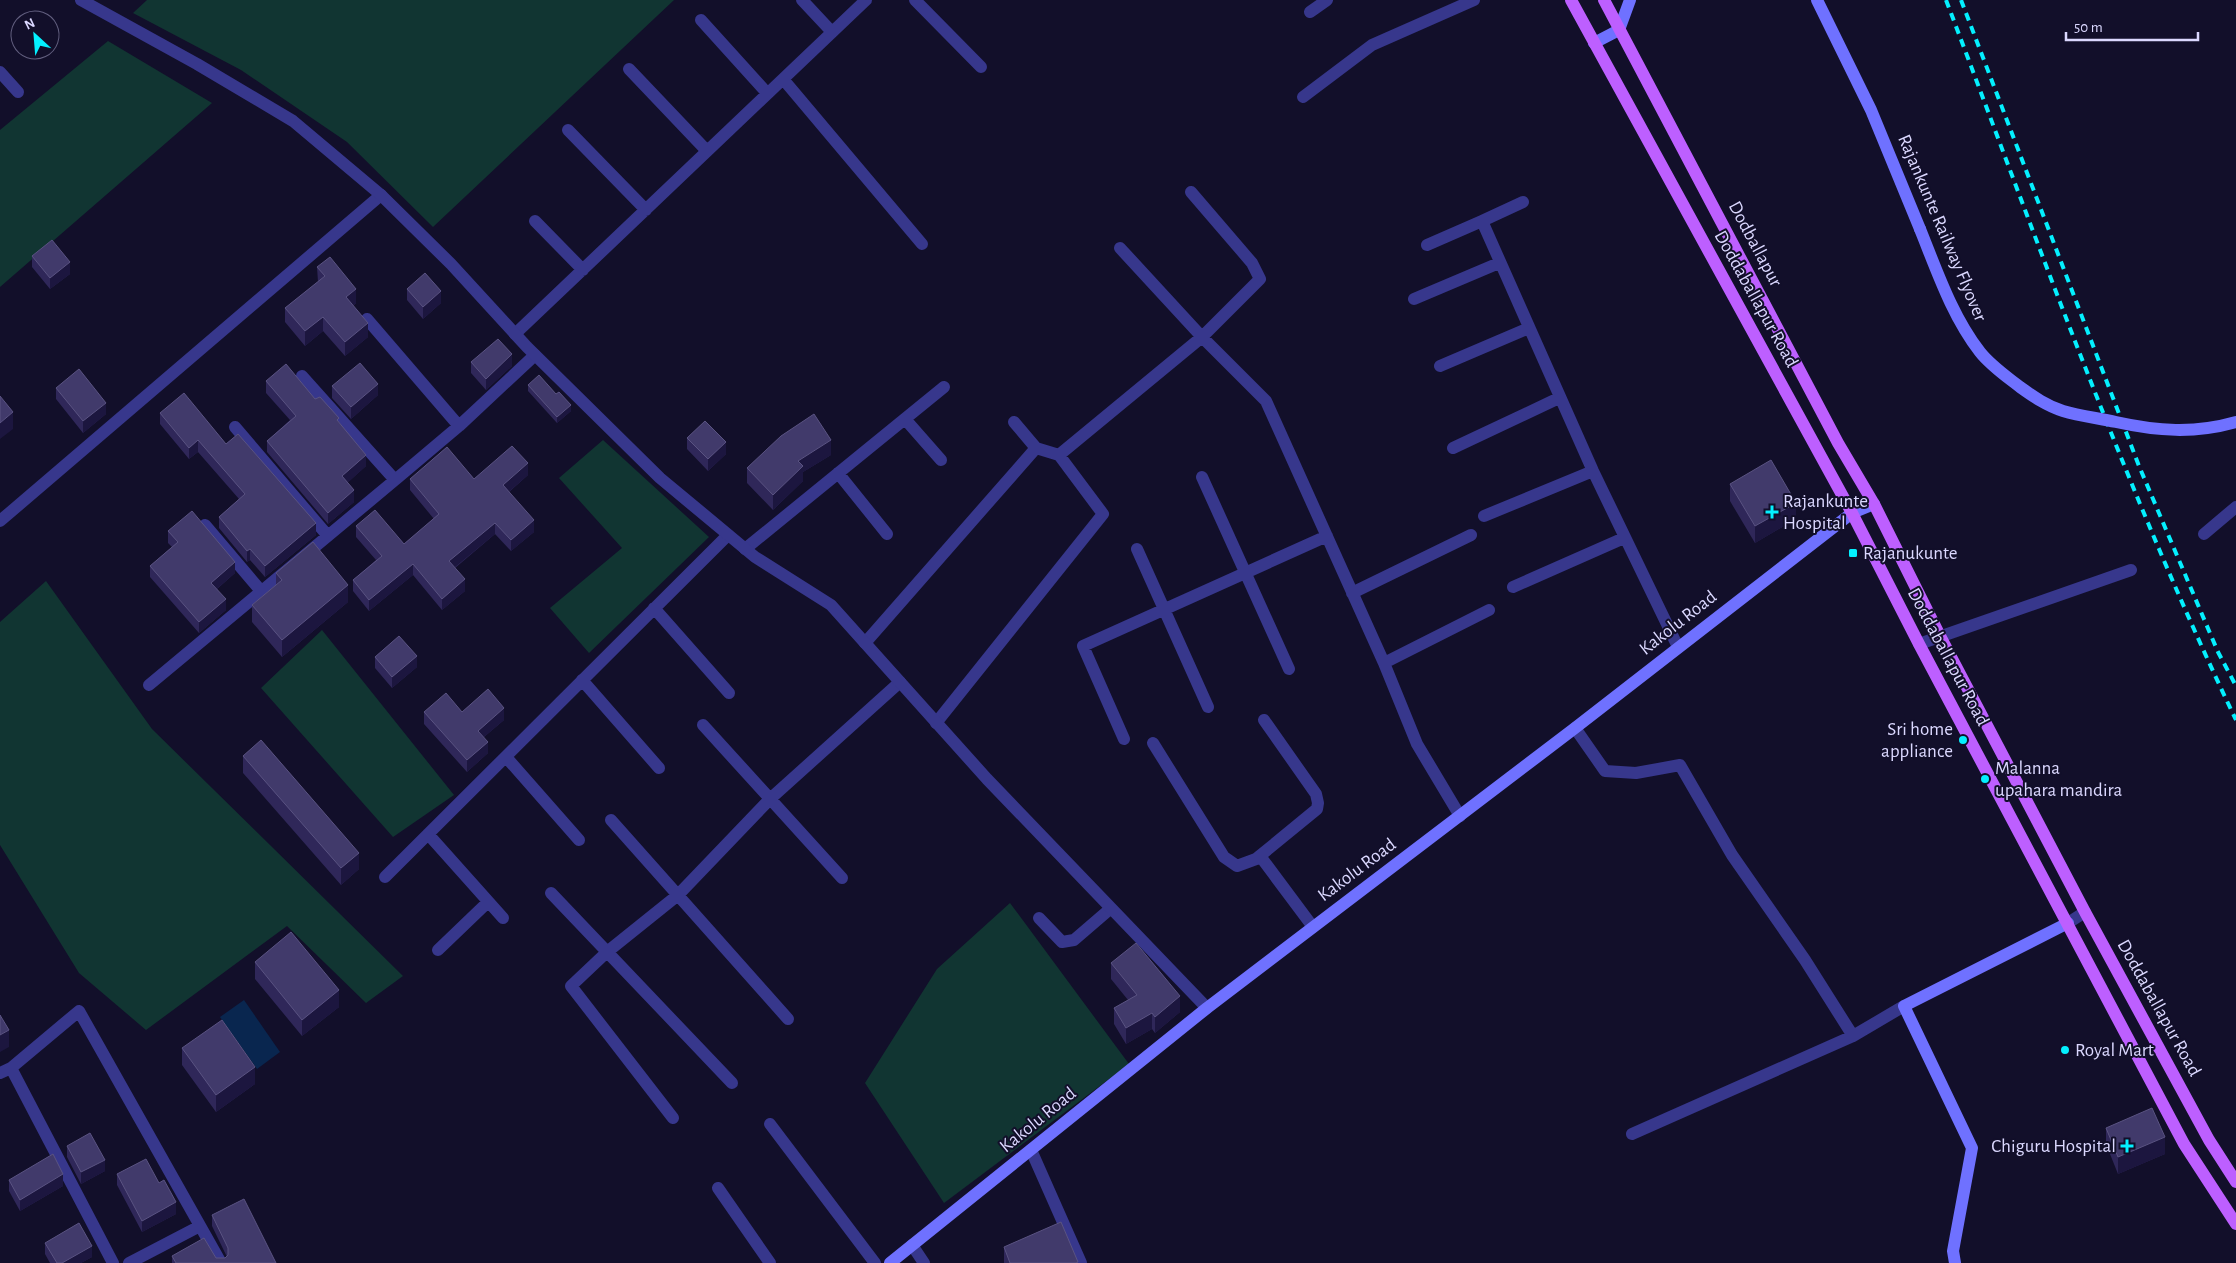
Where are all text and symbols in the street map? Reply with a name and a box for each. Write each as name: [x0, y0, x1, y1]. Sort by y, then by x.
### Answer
north arrow: [10, 10, 60, 60]
scale bar: [2066, 10, 2198, 42]
text: N: [22, 16, 37, 33]
text: 50 m: [2074, 20, 2103, 35]
street label: Rajankunte Railway Flyover: [1894, 132, 1990, 324]
street label: Dodballapur: [1725, 198, 1785, 290]
street label: Doddaballapur Road: [1711, 227, 1801, 371]
place label: Rajankunte Hospital: [1783, 492, 1868, 533]
marker: Rajankunte Hospital: [1765, 505, 1779, 519]
place label: Rajanukunte: [1863, 544, 1958, 563]
marker: Rajanukunte: [1847, 547, 1859, 559]
street label: Doddaballapur Road: [1904, 585, 1992, 729]
street label: Kakolu Road: [1636, 587, 1720, 659]
place label: Sri home appliance: [1881, 720, 1953, 761]
marker: Sri home appliance: [1957, 734, 1969, 746]
place label: Malanna upahara mandira: [1995, 759, 2122, 800]
marker: Malanna upahara mandira: [1979, 773, 1991, 785]
street label: Kakolu Road: [1315, 835, 1400, 905]
street label: Doddaballapur Road: [2114, 936, 2204, 1080]
place label: Royal Mart: [2075, 1041, 2154, 1060]
marker: Royal Mart: [2059, 1044, 2071, 1056]
street label: Kakolu Road: [996, 1084, 1080, 1156]
place label: Chiguru Hospital: [1991, 1137, 2116, 1156]
marker: Chiguru Hospital: [2120, 1139, 2134, 1153]

